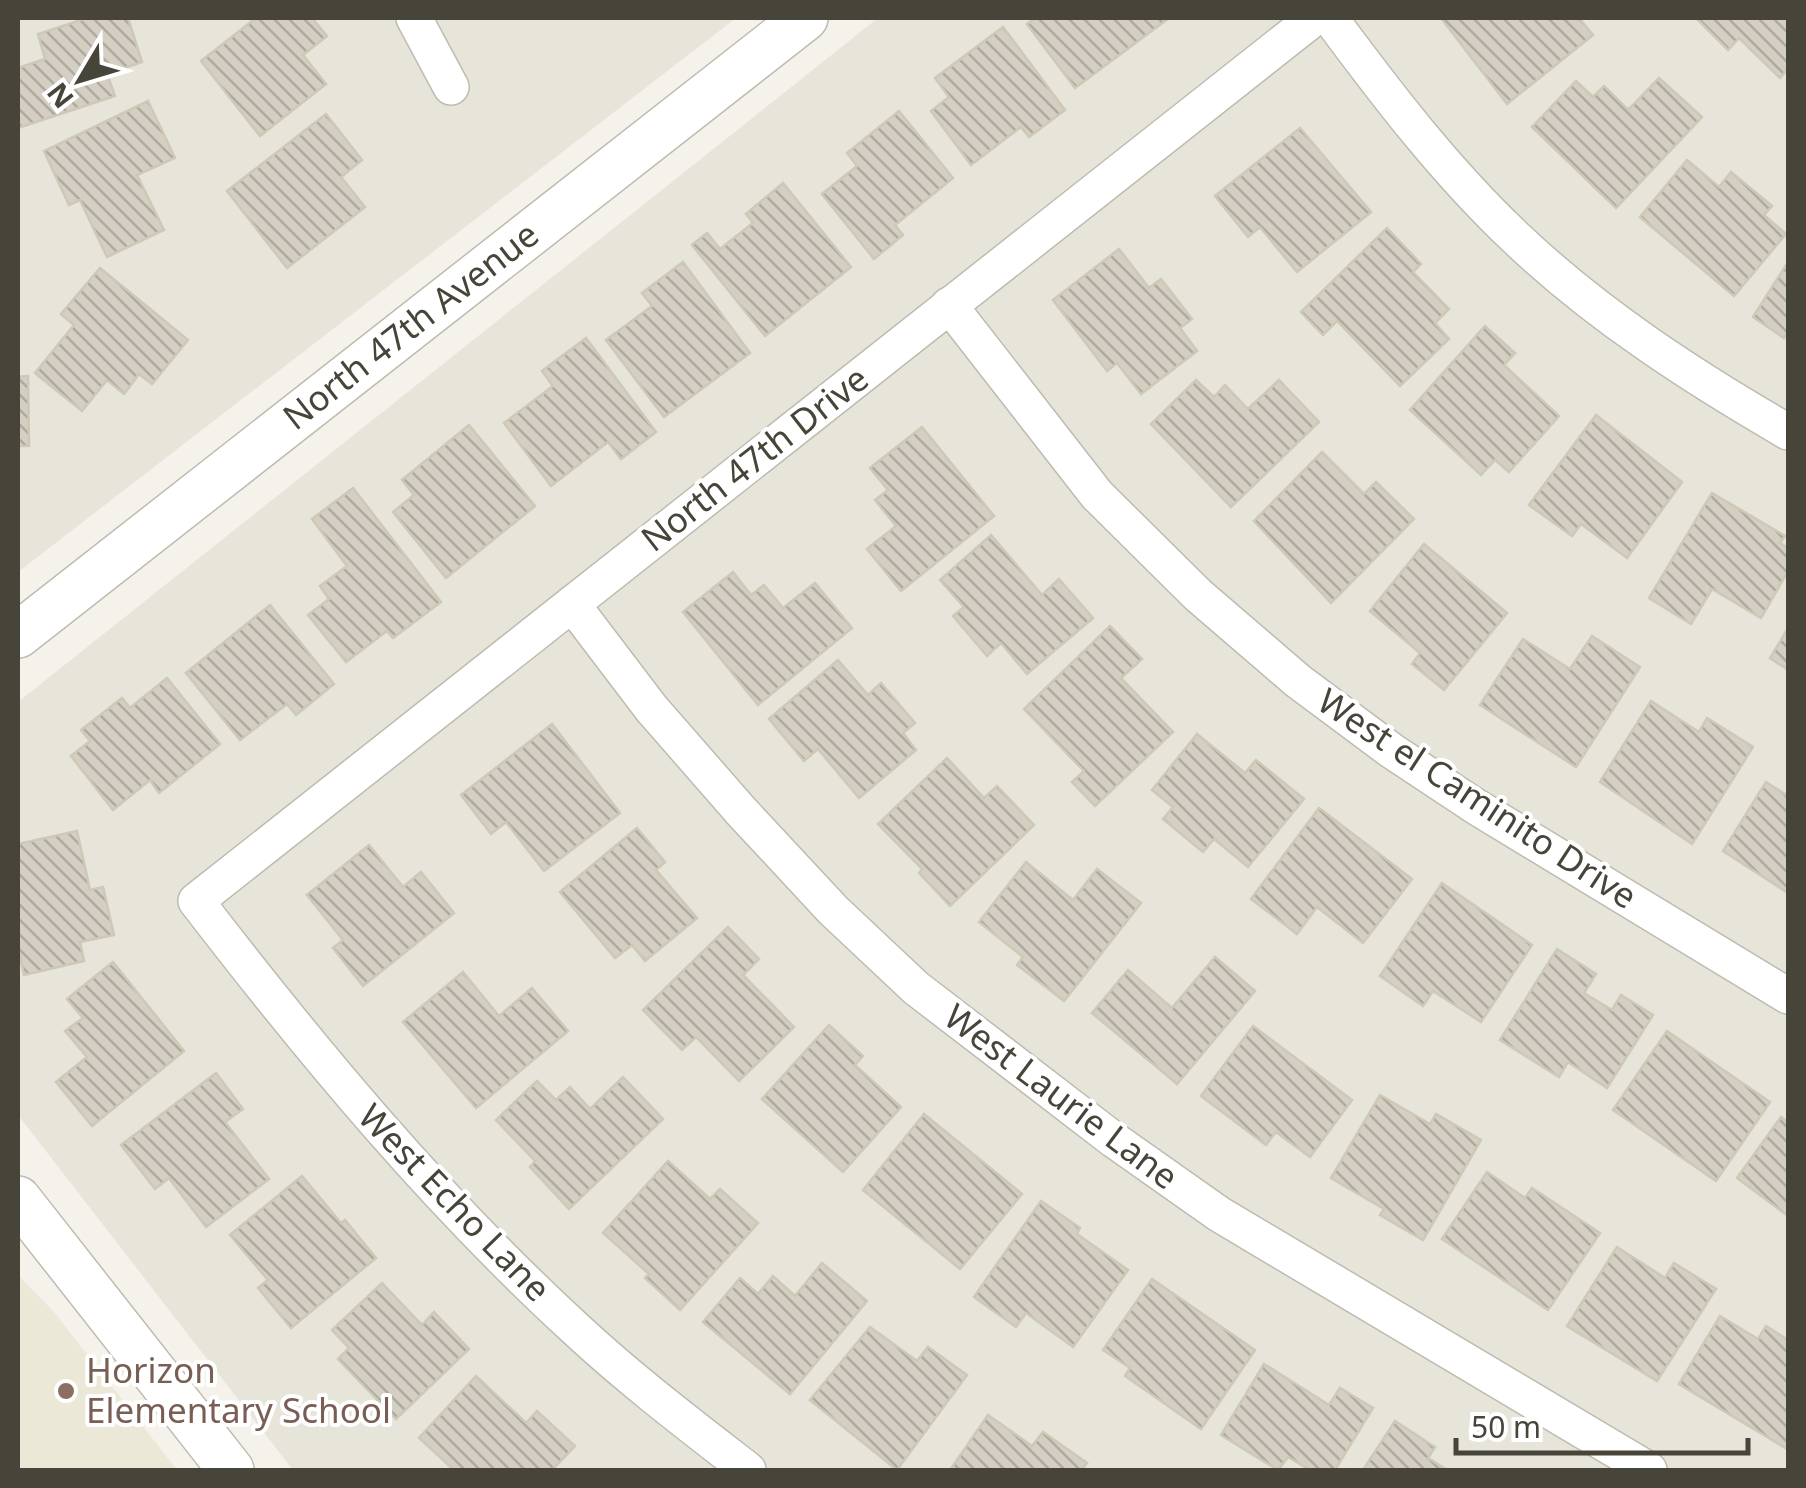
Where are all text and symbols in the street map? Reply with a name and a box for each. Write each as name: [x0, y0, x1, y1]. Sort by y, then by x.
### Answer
north arrow: [30, 30, 130, 130]
text: N: [38, 75, 81, 117]
street label: North 47th Avenue: [273, 210, 547, 439]
street label: North 47th Drive: [631, 354, 877, 561]
street label: West el Caminito Drive: [1309, 677, 1646, 919]
street label: West Laurie Lane: [935, 992, 1188, 1199]
street label: West Echo Lane: [349, 1093, 561, 1311]
place label: Horizon Elementary School: [86, 1346, 391, 1433]
marker: Horizon Elementary School: [55, 1380, 77, 1402]
scale bar: [1456, 1393, 1748, 1455]
text: 50 m: [1471, 1406, 1541, 1447]

